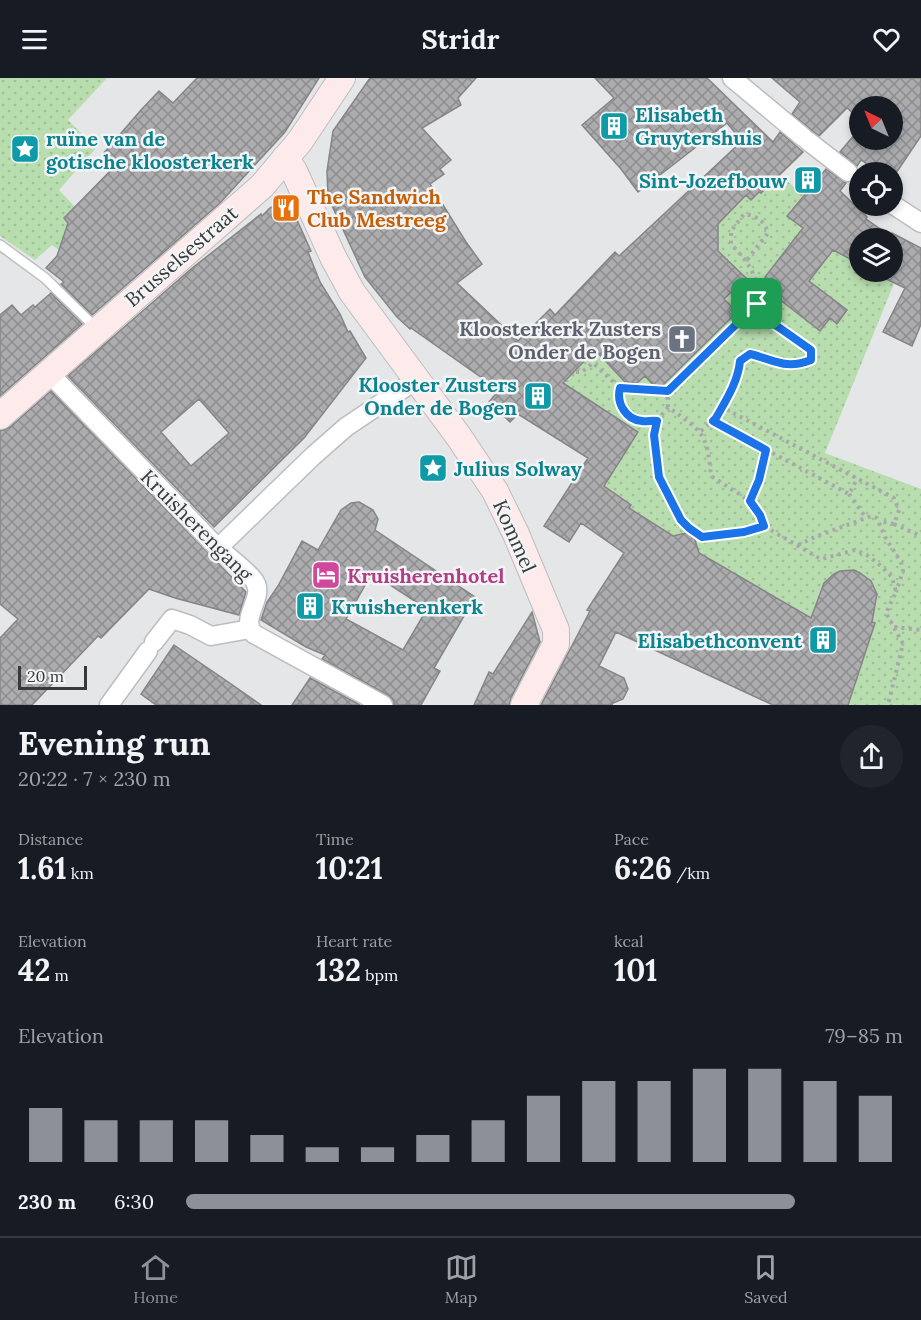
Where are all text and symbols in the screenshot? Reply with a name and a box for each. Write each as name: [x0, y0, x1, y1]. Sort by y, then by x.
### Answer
text: Stridr: [422, 22, 499, 56]
icon: menu: [18, 23, 51, 56]
icon: heart: [870, 23, 903, 56]
north arrow: [849, 96, 903, 150]
map controls: [849, 96, 903, 282]
place label: Elisabeth Gruytershuis: [635, 102, 762, 150]
building icon: Elisabeth Gruytershuis: [598, 110, 630, 142]
place label: ruïne van de gotische kloosterkerk: [46, 126, 254, 174]
place icon: ruïne van de gotische kloosterkerk: [9, 133, 41, 165]
button: locate: [849, 162, 903, 216]
building icon: Sint-Jozefbouw: [792, 164, 824, 196]
place label: Sint-Jozefbouw: [639, 168, 788, 193]
place label: The Sandwich Club Mestreeg: [307, 184, 447, 232]
restaurant icon: The Sandwich Club Mestreeg: [270, 192, 302, 224]
street label: Brusselsestraat: [119, 200, 243, 312]
button: layers: [849, 228, 903, 282]
pin: [731, 278, 782, 329]
icon: arrive: [740, 287, 773, 320]
place label: Kloosterkerk Zusters Onder de Bogen: [459, 316, 661, 364]
church icon: Kloosterkerk Zusters Onder de Bogen: [666, 323, 698, 355]
place label: Klooster Zusters Onder de Bogen: [358, 372, 517, 420]
building icon: Klooster Zusters Onder de Bogen: [522, 380, 554, 412]
place icon: Julius Solway: [417, 452, 449, 484]
place label: Julius Solway: [454, 456, 582, 481]
street label: Kruisherengang: [136, 464, 259, 587]
street label: Kommel: [488, 496, 542, 576]
hotel icon: Kruisherenhotel: [310, 559, 342, 591]
place label: Kruisherenhotel: [347, 563, 505, 588]
building icon: Kruisherenkerk: [294, 590, 326, 622]
place label: Kruisherenkerk: [331, 594, 483, 619]
building icon: Elisabethconvent: [807, 624, 839, 656]
place label: Elisabethconvent: [637, 628, 803, 653]
scale bar: [18, 663, 87, 690]
text: 20 m: [27, 666, 64, 686]
text: Evening run: [18, 722, 210, 764]
button: share: [840, 725, 903, 788]
text: 20:22 · 7 × 230 m: [18, 766, 171, 791]
text: Distance: [18, 829, 83, 849]
text: Time: [316, 829, 354, 849]
text: Pace: [614, 829, 649, 849]
text: 1.61: [18, 849, 67, 887]
text: 10:21: [316, 849, 383, 887]
text: 6:26: [614, 849, 672, 887]
text: km: [67, 863, 94, 883]
text: /km: [672, 863, 710, 883]
text: Elevation: [18, 931, 87, 951]
text: Heart rate: [316, 931, 392, 951]
text: kcal: [614, 931, 644, 951]
text: 42: [18, 951, 50, 989]
text: 132: [316, 951, 361, 989]
text: 101: [614, 951, 657, 989]
text: m: [50, 965, 69, 985]
text: bpm: [361, 965, 398, 985]
text: Elevation: [18, 1023, 104, 1048]
text: 79–85 m: [825, 1023, 903, 1048]
text: 230 m: [18, 1189, 76, 1214]
text: 6:30: [114, 1189, 154, 1214]
tab: Home: [133, 1251, 178, 1307]
tab: Map: [445, 1251, 478, 1307]
tab: Saved: [744, 1251, 788, 1307]

